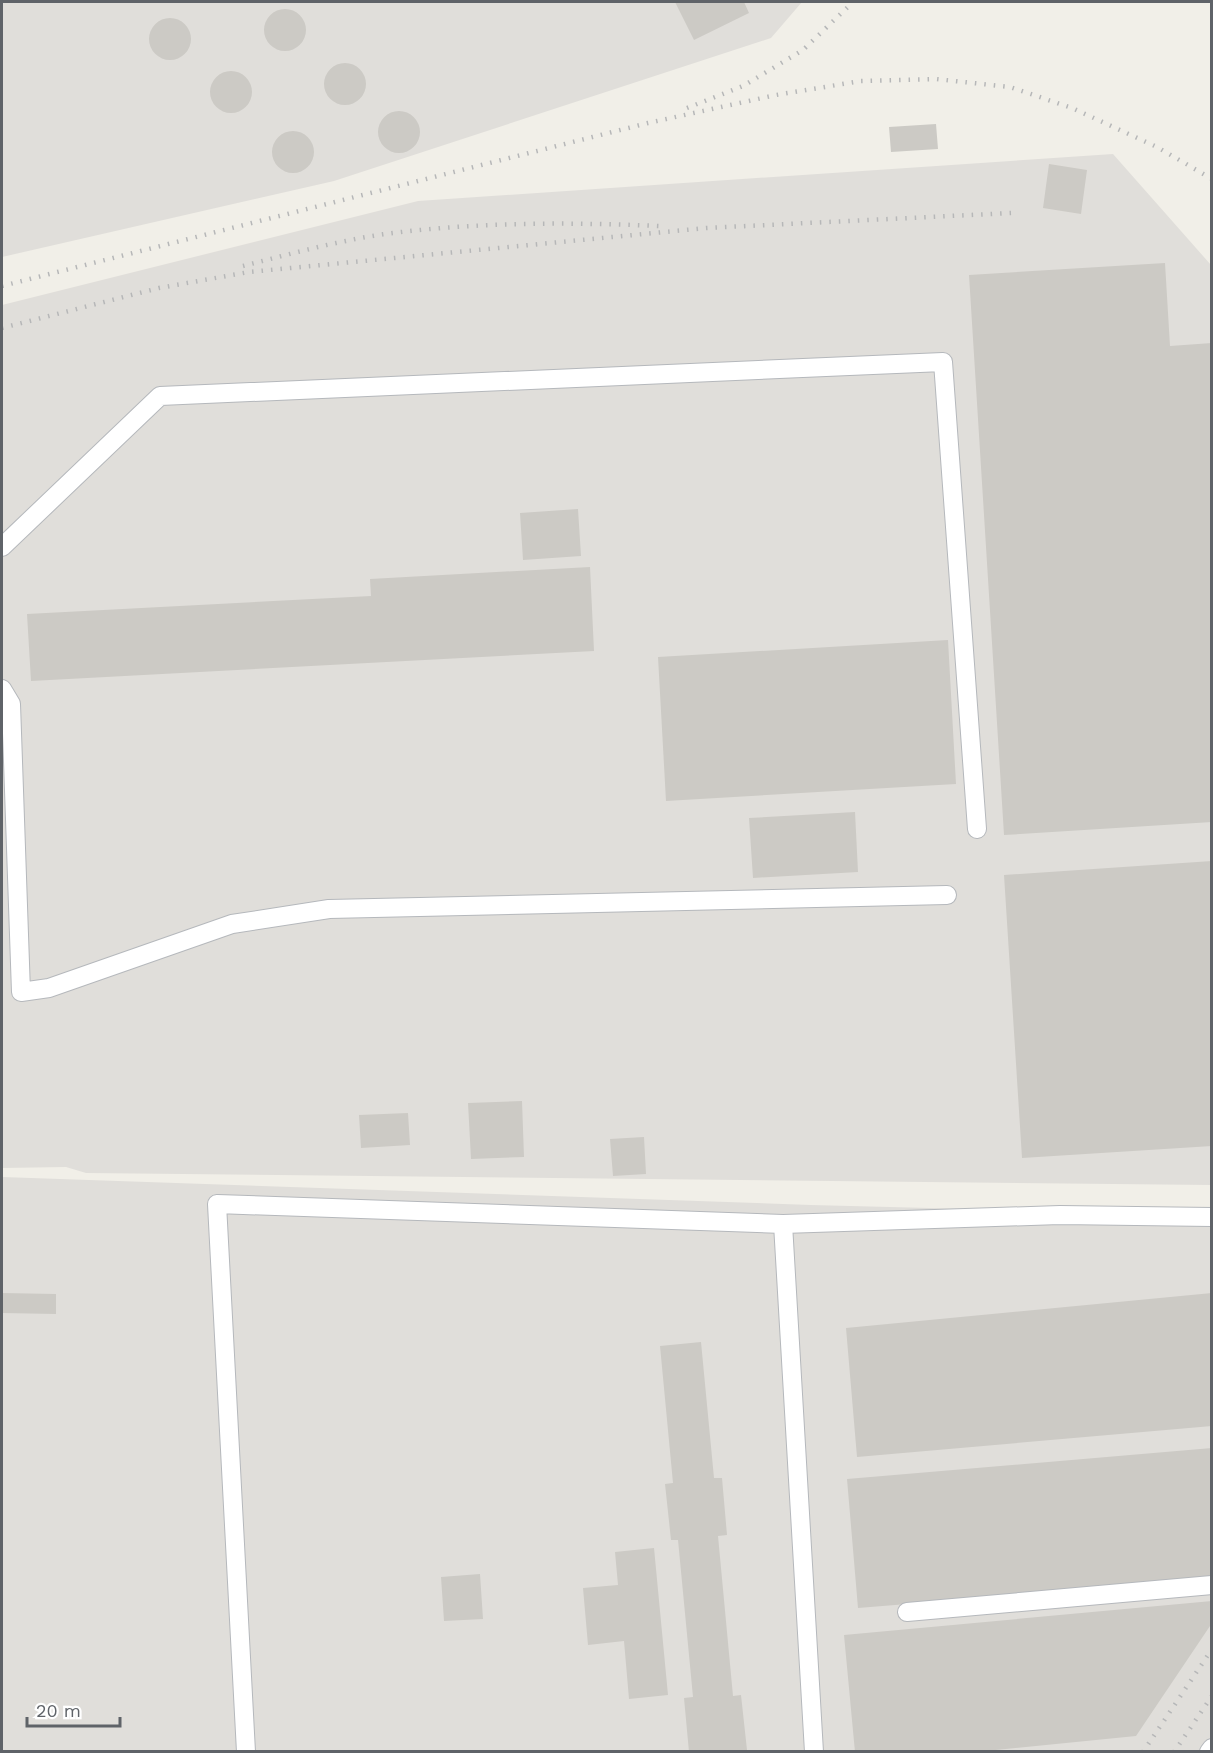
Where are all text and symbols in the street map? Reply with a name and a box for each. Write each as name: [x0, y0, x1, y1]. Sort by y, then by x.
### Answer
scale bar: [27, 1690, 120, 1728]
text: 20 m: [36, 1700, 81, 1721]

